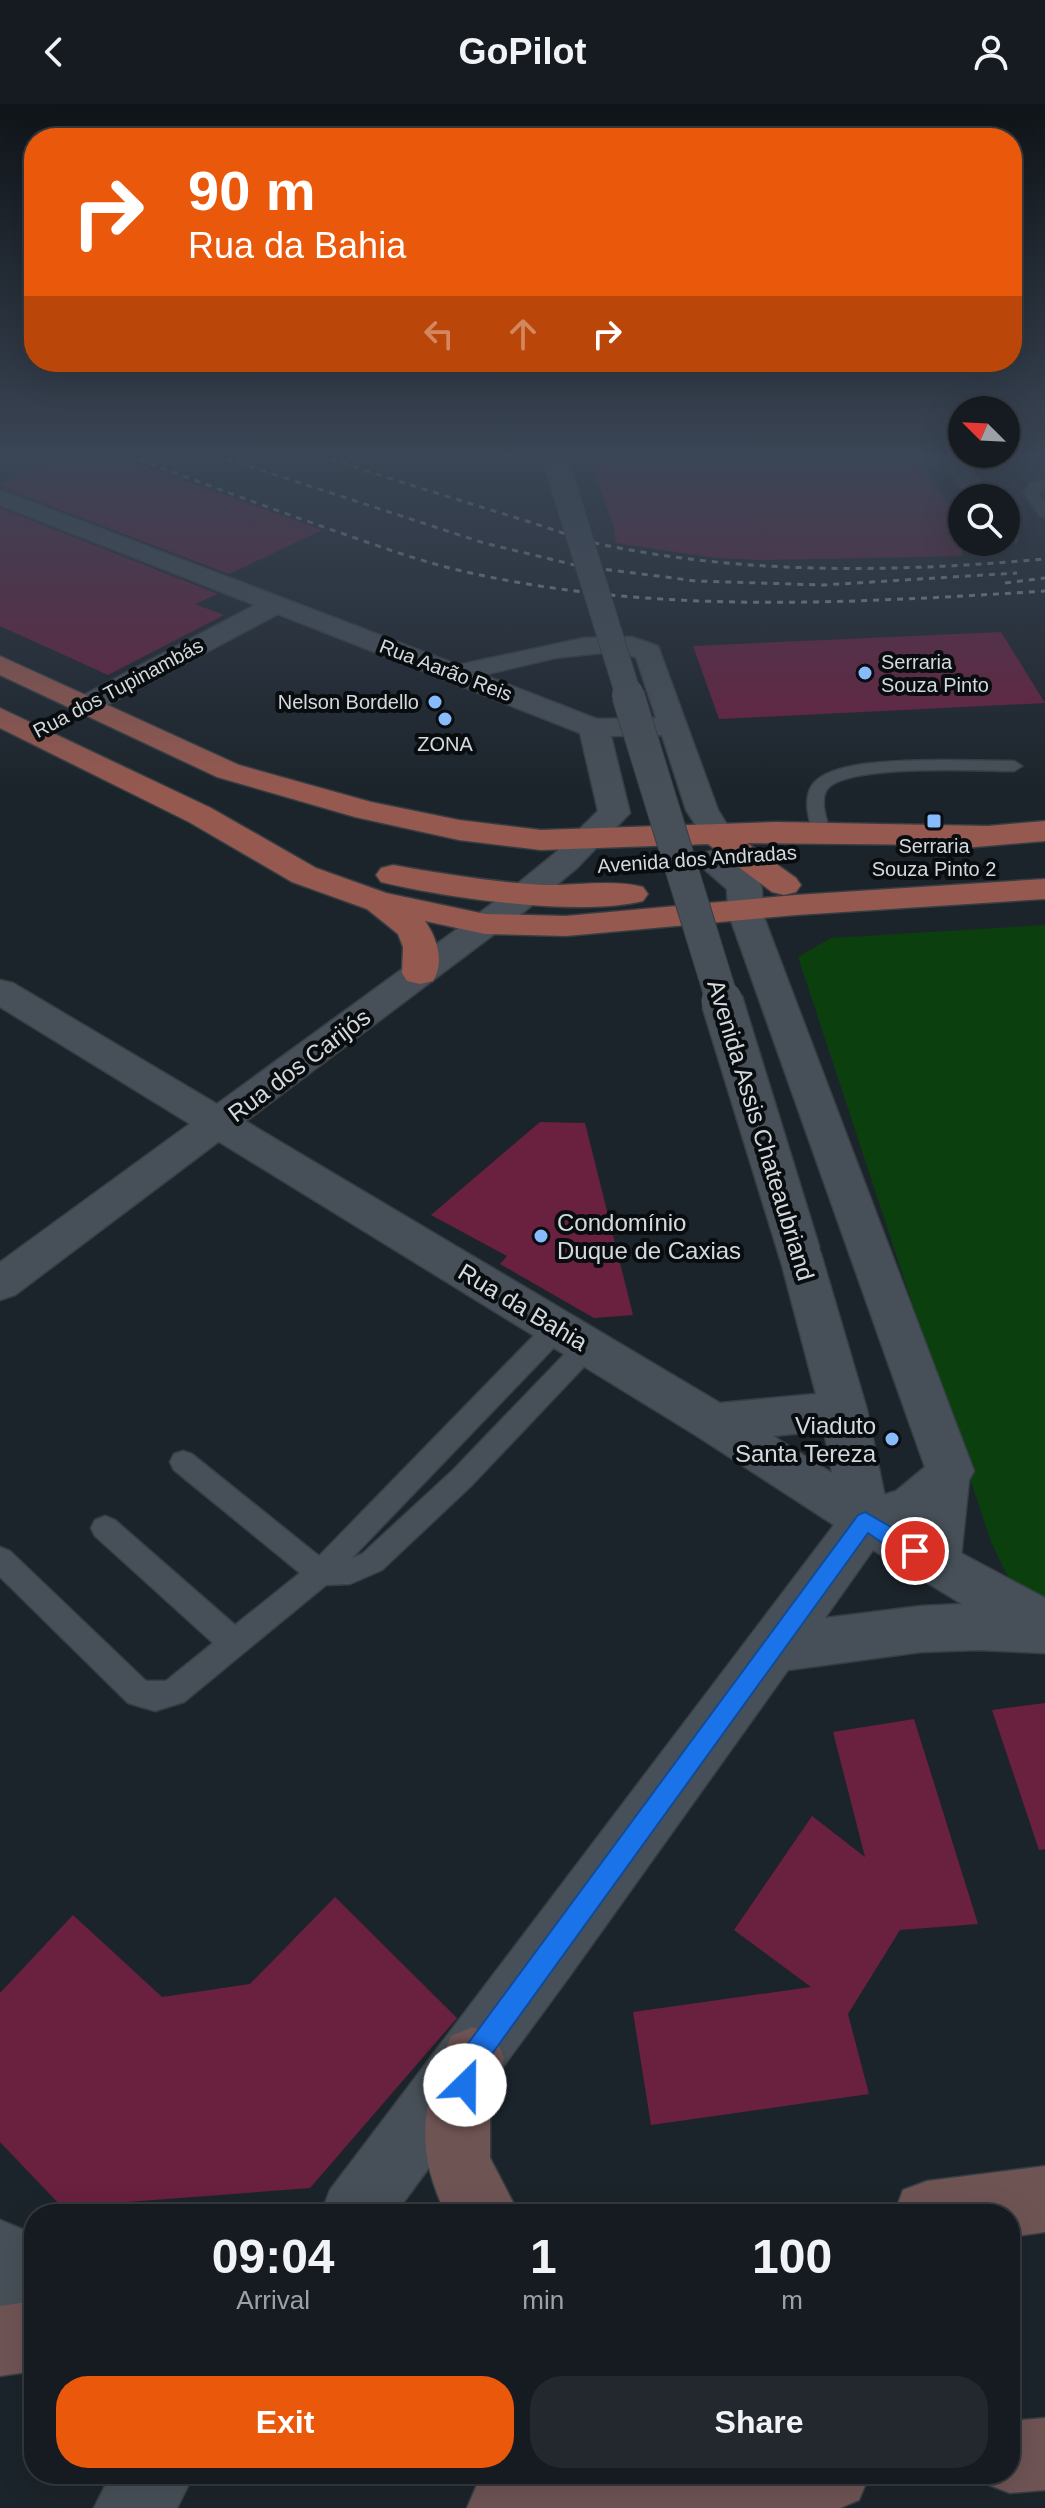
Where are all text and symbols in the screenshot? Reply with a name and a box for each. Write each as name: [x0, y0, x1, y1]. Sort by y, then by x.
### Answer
icon: back: [32, 30, 76, 74]
icon: person: [969, 30, 1013, 74]
text: GoPilot: [459, 31, 587, 72]
text: 90 m: [188, 159, 316, 222]
icon: right: [56, 160, 160, 264]
text: Rua da Bahia: [188, 225, 406, 266]
icon: left: [417, 312, 461, 356]
icon: ahead: [501, 312, 545, 356]
icon: right: [585, 312, 629, 356]
north arrow: [948, 396, 1020, 468]
map controls: [948, 396, 1020, 556]
button: search: [948, 484, 1020, 556]
street label: Rua dos Tupinambás: [29, 634, 207, 742]
street label: Rua Aarão Reis: [377, 635, 515, 705]
place label: Serraria Souza Pinto: [881, 651, 989, 696]
marker: Serraria Souza Pinto: [856, 664, 874, 682]
place label: Nelson Bordello: [278, 691, 419, 713]
marker: Nelson Bordello: [426, 693, 444, 711]
marker: ZONA: [436, 710, 454, 728]
place label: ZONA: [417, 733, 473, 755]
marker: Serraria Souza Pinto 2: [925, 812, 943, 830]
place label: Serraria Souza Pinto 2: [872, 835, 996, 880]
street label: Avenida dos Andradas: [597, 841, 797, 877]
street label: Avenida Assis Chateaubriand: [702, 976, 820, 1284]
street label: Rua dos Carijós: [223, 1003, 375, 1127]
place label: Condomínio Duque de Caxias: [557, 1209, 741, 1264]
marker: Condomínio Duque de Caxias: [532, 1227, 550, 1245]
street label: Rua da Bahia: [454, 1258, 593, 1356]
place label: Viaduto Santa Tereza: [735, 1412, 877, 1467]
marker: Viaduto Santa Tereza: [883, 1430, 901, 1448]
pin: [881, 1517, 949, 1585]
icon: arrive: [893, 1529, 937, 1573]
position arrow: [423, 2043, 507, 2127]
text: 09:04: [212, 2230, 335, 2283]
text: 1: [530, 2230, 557, 2283]
text: 100: [752, 2230, 832, 2283]
text: Arrival: [236, 2285, 310, 2315]
text: min: [522, 2285, 564, 2315]
text: m: [781, 2285, 803, 2315]
button: Exit: [56, 2376, 514, 2468]
button: Share: [530, 2376, 988, 2468]

